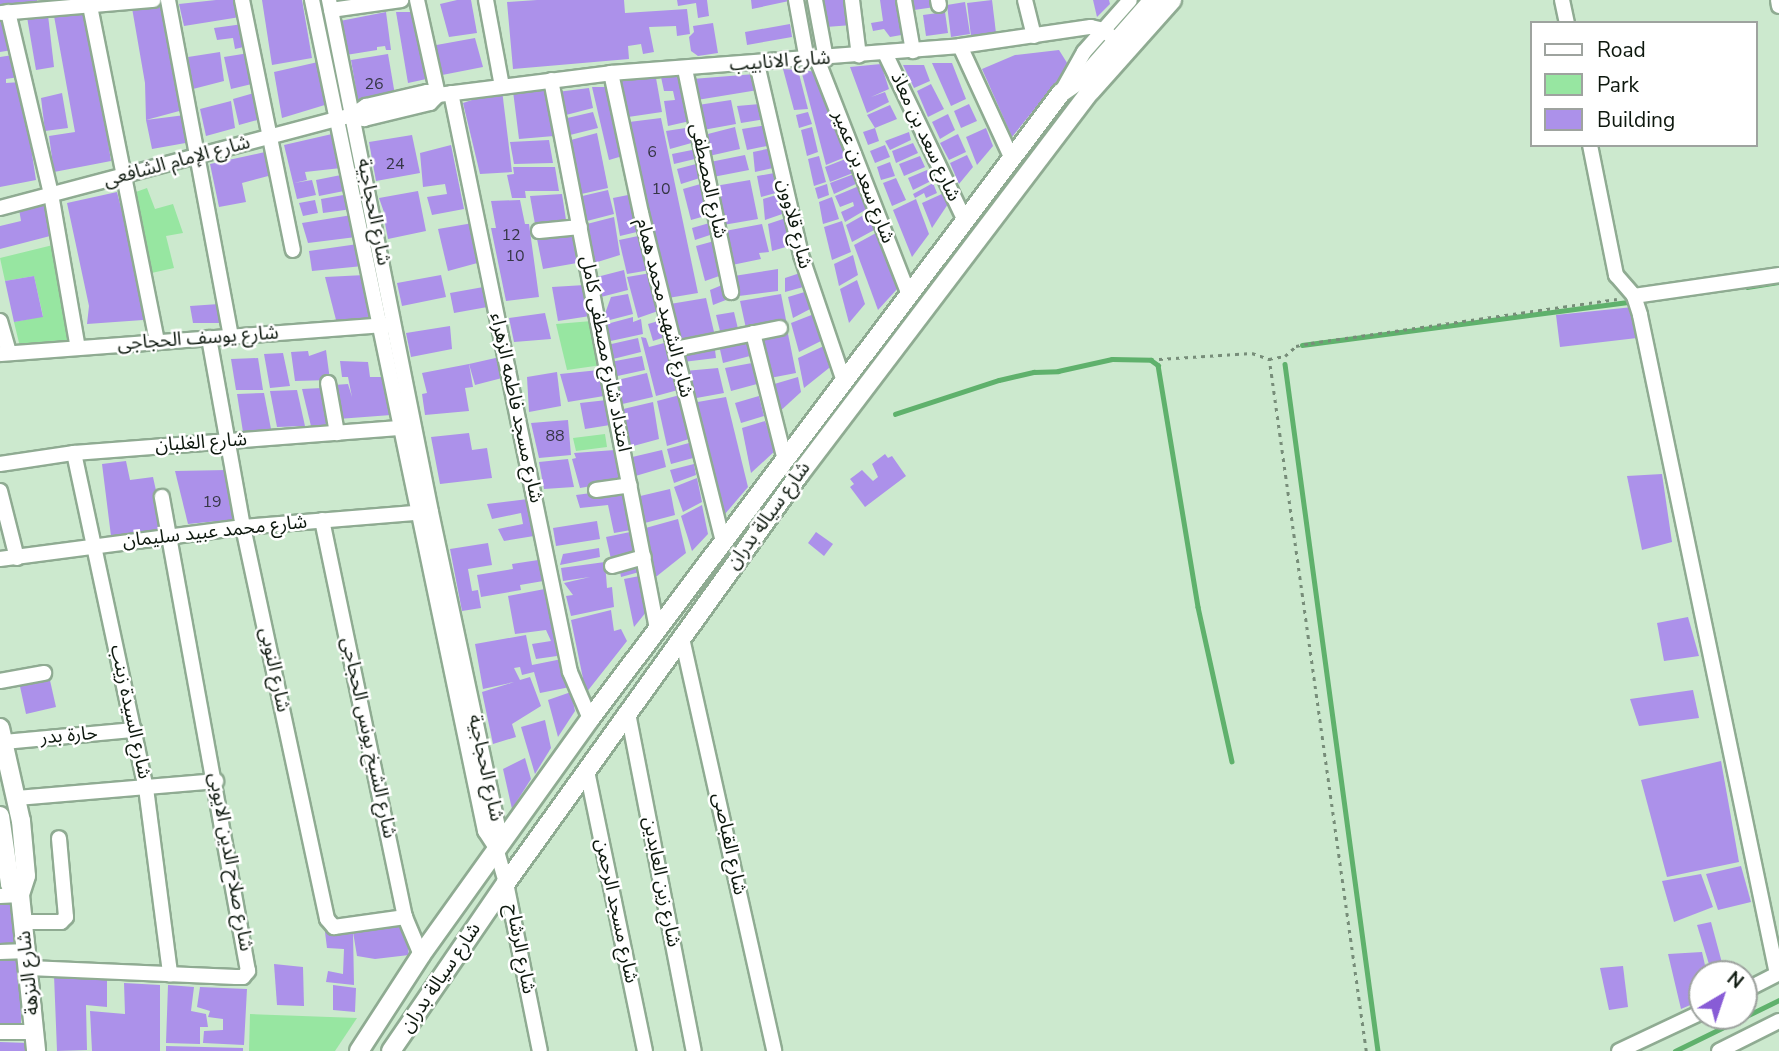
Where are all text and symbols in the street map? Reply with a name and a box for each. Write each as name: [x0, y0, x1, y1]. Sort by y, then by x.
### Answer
legend: [1530, 21, 1758, 147]
text: Road: [1597, 36, 1646, 64]
street label: شارع الانابيب: [729, 47, 831, 77]
street label: شارع سعد بن معاذ: [885, 69, 965, 205]
text: Park: [1597, 71, 1639, 99]
house number: 26: [364, 74, 384, 94]
text: Building: [1597, 106, 1675, 134]
street label: شارع سعد بن عمير: [827, 107, 899, 247]
street label: شارع المصطفى: [685, 121, 731, 241]
street label: شارع الإمام الشافعى: [101, 132, 253, 192]
house number: 6: [647, 142, 657, 162]
house number: 24: [385, 154, 405, 174]
street label: شارع الحجاجية: [351, 157, 395, 267]
street label: شارع قلاوون: [772, 177, 816, 271]
house number: 10: [651, 179, 671, 199]
street label: شارع الشهيد محمد همام: [631, 216, 697, 400]
house number: 12: [501, 225, 521, 245]
house number: 10: [505, 246, 525, 266]
street label: امتداد شارع مصطفى كامل: [575, 254, 635, 454]
street label: شارع مسجد فاطمه الزهراء: [485, 311, 547, 505]
street label: شارع يوسف الحجاجى: [117, 322, 279, 356]
house number: 88: [545, 426, 565, 446]
street label: شارع الغلبان: [154, 428, 248, 458]
street label: شارع سيالة بدران: [722, 458, 816, 574]
house number: 19: [202, 492, 222, 512]
street label: شارع محمد عبيد سليمان: [122, 511, 308, 553]
street label: شارع النوبى: [254, 626, 294, 714]
street label: شارع الشيخ يونس الحجاجى: [336, 635, 400, 841]
street label: شارع السيدة زينب: [105, 643, 155, 781]
street label: شارع الحجاجية: [463, 713, 507, 823]
street label: حارة بدر: [39, 722, 99, 750]
street label: شارع صلاح الدين الايوبى: [203, 771, 257, 953]
street label: شارع القباصى: [707, 791, 751, 897]
street label: شارع زين العابدين: [637, 815, 685, 949]
street label: شارع مسجد الرحمن: [590, 837, 642, 985]
street label: شارع الرشاح: [500, 902, 540, 996]
street label: شارع سيالة بدران: [396, 919, 486, 1037]
street label: شارع النزهة: [13, 930, 45, 1016]
north arrow: [1688, 960, 1758, 1030]
text: N: [1721, 966, 1749, 995]

